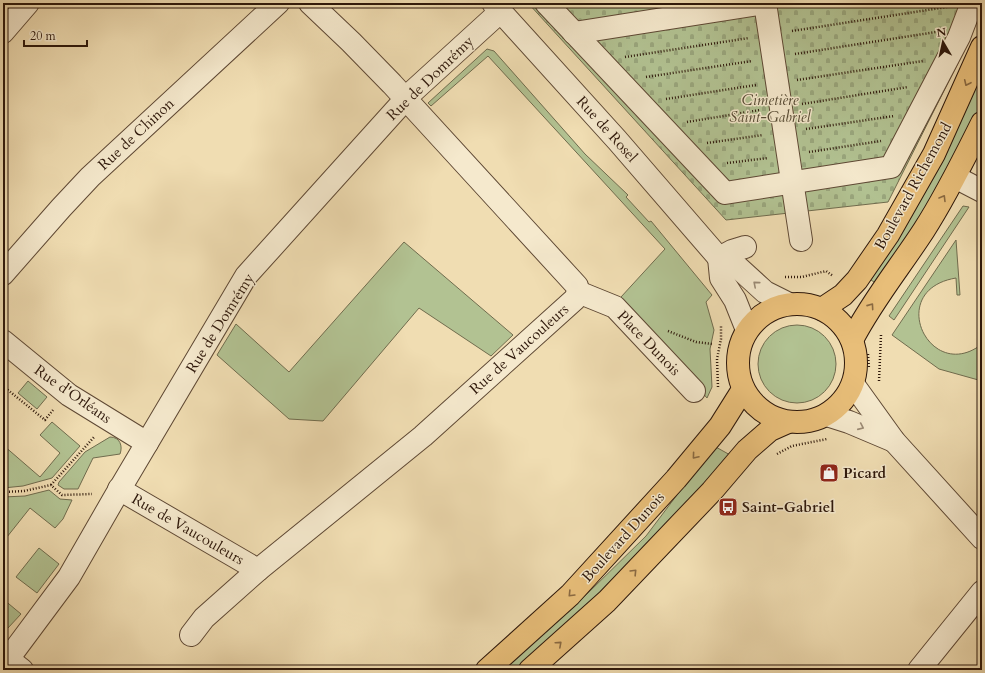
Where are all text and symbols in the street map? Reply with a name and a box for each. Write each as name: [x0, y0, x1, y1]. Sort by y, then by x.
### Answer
scale bar: [24, 22, 87, 48]
north arrow: [923, 22, 963, 62]
text: N: [936, 24, 948, 41]
text: 20 m: [30, 28, 57, 44]
street label: Rue de Domrémy: [382, 31, 478, 125]
one-way arrow: [964, 79, 972, 87]
park label: Cimetière Saint-Gabriel: [729, 90, 812, 127]
street label: Rue de Rosel: [572, 92, 642, 166]
street label: Rue de Chinon: [94, 93, 179, 175]
street label: Boulevard Richemond: [870, 119, 956, 253]
one-way arrow: [938, 195, 945, 202]
street label: Rue de Domrémy: [181, 269, 259, 377]
one-way arrow: [753, 282, 760, 289]
street label: Rue de Vaucouleurs: [465, 299, 573, 399]
one-way arrow: [866, 304, 873, 311]
street label: Place Dunois: [613, 306, 685, 380]
street label: Rue d'Orléans: [30, 360, 116, 428]
one-way arrow: [856, 422, 864, 430]
one-way arrow: [693, 451, 700, 458]
shop icon: Picard: [818, 462, 840, 484]
place label: Picard: [843, 463, 887, 483]
street label: Boulevard Dunois: [577, 488, 669, 586]
street label: Rue de Vaucouleurs: [128, 489, 248, 569]
bus stop icon: Saint-Gabriel: [717, 496, 739, 518]
place label: Saint-Gabriel: [742, 497, 835, 517]
one-way arrow: [629, 569, 637, 577]
one-way arrow: [568, 589, 576, 597]
one-way arrow: [554, 642, 561, 649]

